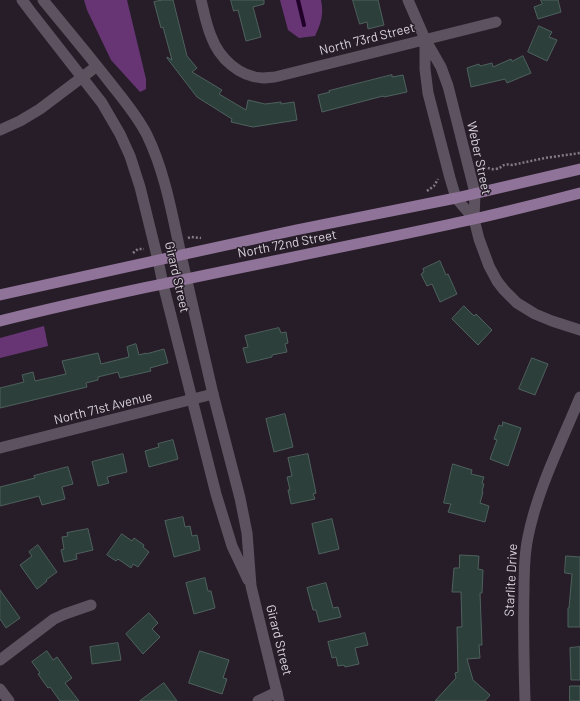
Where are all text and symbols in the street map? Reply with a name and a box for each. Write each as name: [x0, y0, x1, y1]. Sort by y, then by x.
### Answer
street label: North 73rd Street: [318, 20, 416, 58]
street label: Weber Street: [464, 120, 494, 196]
street label: North 72nd Street: [236, 227, 338, 261]
street label: Girard Street: [161, 240, 193, 314]
street label: North 71st Avenue: [52, 388, 154, 428]
street label: Starlite Drive: [501, 543, 521, 617]
street label: Girard Street: [263, 603, 295, 677]

